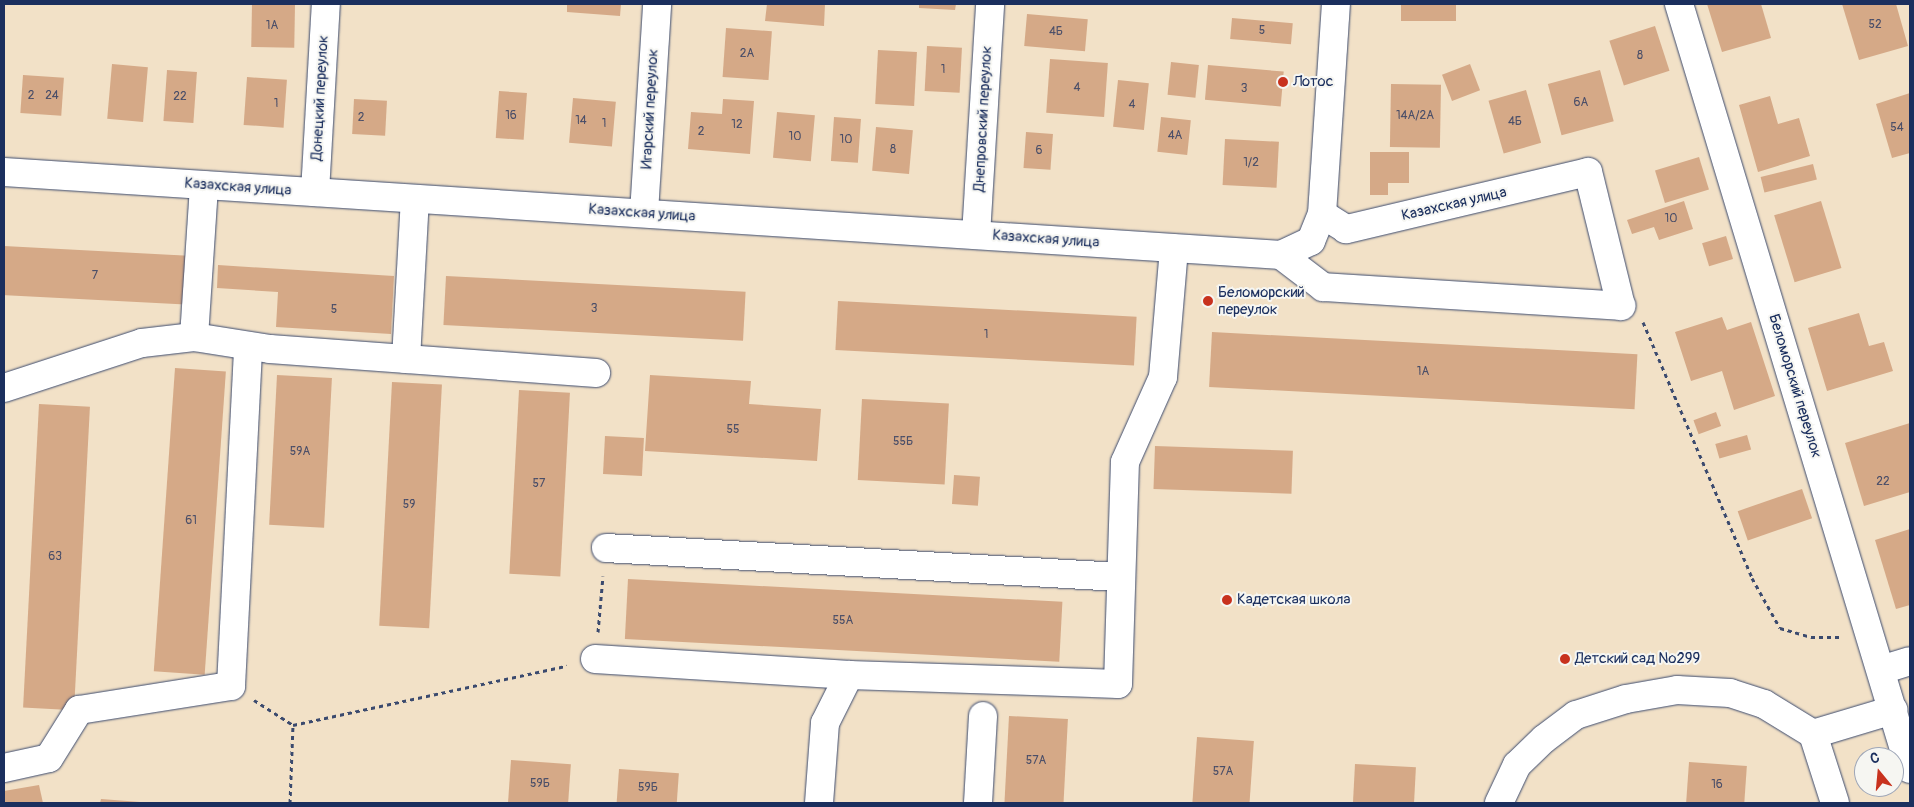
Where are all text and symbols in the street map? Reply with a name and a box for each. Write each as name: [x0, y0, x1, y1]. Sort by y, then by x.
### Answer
house number: 52: [1868, 18, 1882, 32]
house number: 1А: [266, 19, 278, 33]
house number: 5: [1259, 24, 1265, 38]
house number: 4Б: [1049, 25, 1063, 39]
street label: Донецкий переулок: [308, 35, 332, 161]
street label: Днепровский переулок: [970, 46, 996, 192]
house number: 2А: [740, 47, 754, 61]
street label: Игарский переулок: [638, 48, 662, 170]
house number: 8: [1637, 49, 1643, 63]
house number: 1: [941, 63, 945, 77]
place label: Лотос: [1293, 73, 1333, 91]
marker: Лотос: [1277, 76, 1289, 88]
house number: 4: [1074, 81, 1080, 95]
house number: 3: [1241, 82, 1247, 96]
house number: 2: [28, 89, 34, 103]
house number: 24: [45, 89, 59, 103]
house number: 22: [173, 90, 187, 104]
house number: 6А: [1574, 96, 1588, 110]
house number: 1: [274, 97, 278, 111]
house number: 4: [1129, 98, 1135, 112]
house number: 16: [505, 109, 517, 123]
house number: 14А/2А: [1396, 109, 1434, 123]
house number: 2: [358, 111, 364, 125]
house number: 14: [575, 114, 587, 128]
house number: 4Б: [1508, 115, 1522, 129]
house number: 1: [602, 117, 606, 131]
house number: 12: [731, 118, 743, 132]
house number: 54: [1890, 121, 1904, 135]
house number: 2: [698, 125, 704, 139]
house number: 4А: [1168, 129, 1182, 143]
house number: 10: [789, 130, 801, 144]
house number: 10: [840, 133, 852, 147]
house number: 8: [890, 143, 896, 157]
house number: 6: [1036, 144, 1042, 158]
house number: 1/2: [1243, 156, 1259, 170]
street label: Казахская улица: [184, 174, 292, 200]
street label: Казахская улица: [1400, 183, 1508, 225]
street label: Казахская улица: [588, 200, 696, 226]
house number: 10: [1665, 212, 1677, 226]
street label: Казахская улица: [992, 226, 1100, 252]
house number: 7: [92, 269, 98, 283]
place label: Беломорский переулок: [1218, 283, 1305, 318]
marker: Беломорский переулок: [1202, 295, 1214, 307]
house number: 3: [591, 302, 597, 316]
house number: 5: [331, 303, 337, 317]
street label: Беломорский переулок: [1765, 312, 1825, 460]
house number: 1: [984, 328, 988, 342]
house number: 1А: [1417, 365, 1429, 379]
house number: 55: [726, 423, 740, 437]
house number: 55Б: [893, 435, 913, 449]
house number: 59А: [290, 445, 310, 459]
house number: 22: [1876, 475, 1890, 489]
house number: 57: [533, 477, 545, 491]
house number: 59: [403, 498, 415, 512]
house number: 61: [185, 514, 197, 528]
house number: 63: [48, 550, 62, 564]
place label: Кадетская школа: [1237, 591, 1350, 609]
marker: Кадетская школа: [1221, 594, 1233, 606]
house number: 55А: [833, 614, 853, 628]
place label: Детский сад №299: [1575, 650, 1700, 668]
marker: Детский сад №299: [1559, 653, 1571, 665]
north arrow: [1854, 747, 1904, 797]
text: С: [1868, 749, 1881, 768]
house number: 57А: [1026, 754, 1046, 768]
house number: 57А: [1213, 765, 1233, 779]
house number: 59Б: [530, 777, 550, 791]
house number: 16: [1711, 778, 1723, 792]
house number: 59Б: [638, 781, 658, 795]

